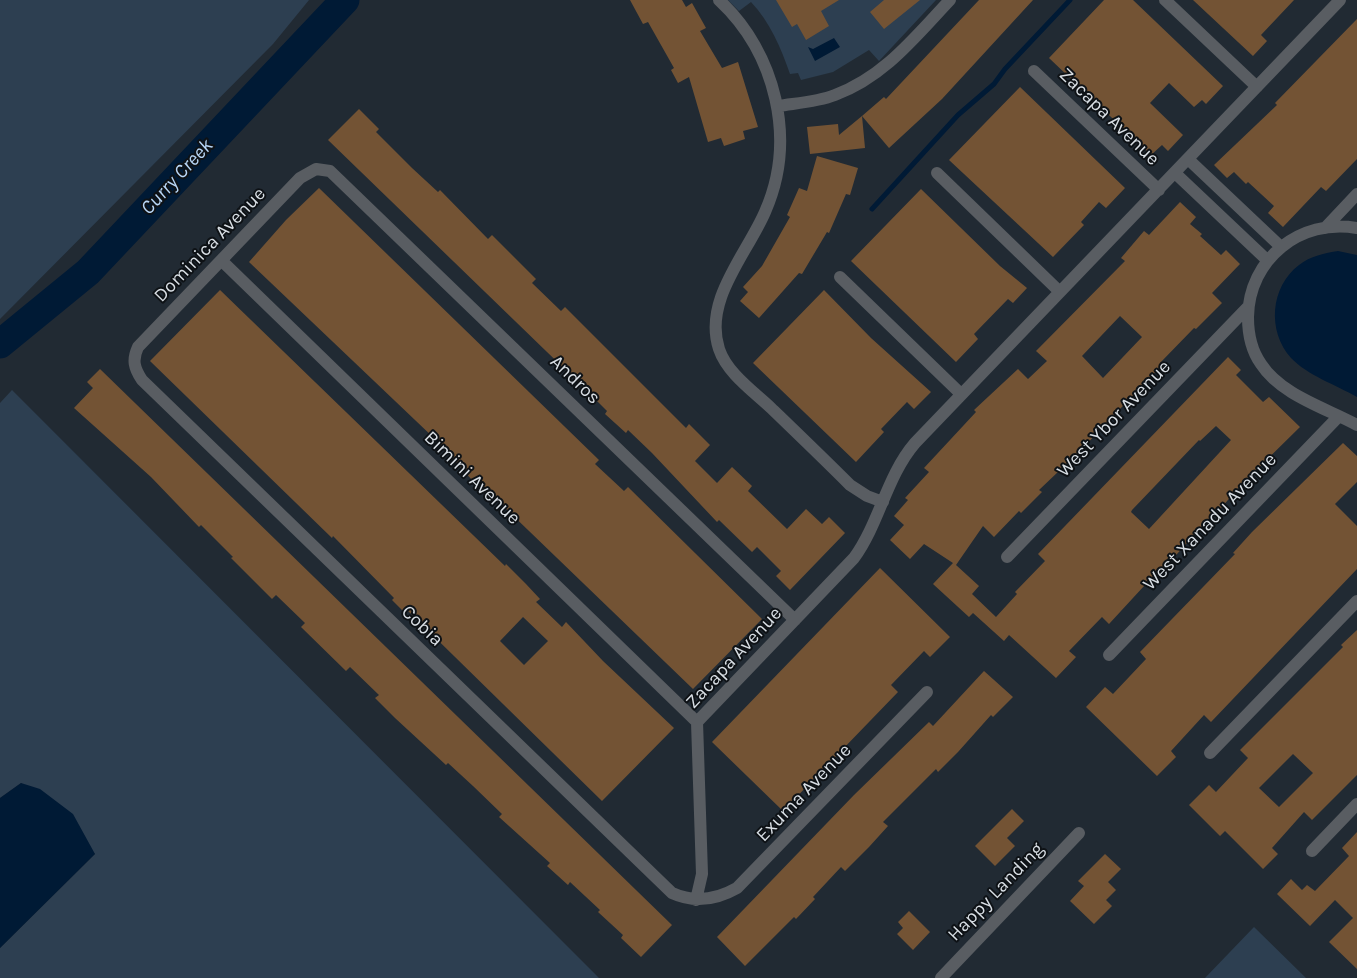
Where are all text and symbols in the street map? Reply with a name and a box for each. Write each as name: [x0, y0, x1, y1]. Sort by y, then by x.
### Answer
street label: Zacapa Avenue: [1054, 63, 1164, 171]
water label: Curry Creek: [136, 134, 218, 220]
street label: Dominica Avenue: [149, 183, 271, 307]
street label: Andros: [545, 351, 605, 409]
street label: West Ybor Avenue: [1052, 356, 1176, 482]
street label: Bimini Avenue: [419, 426, 525, 530]
street label: West Xanadu Avenue: [1139, 449, 1281, 595]
street label: Cobia: [396, 601, 448, 651]
street label: Zacapa Avenue: [681, 602, 787, 714]
street label: Exuma Avenue: [752, 739, 856, 847]
street label: Happy Landing: [943, 838, 1049, 946]

